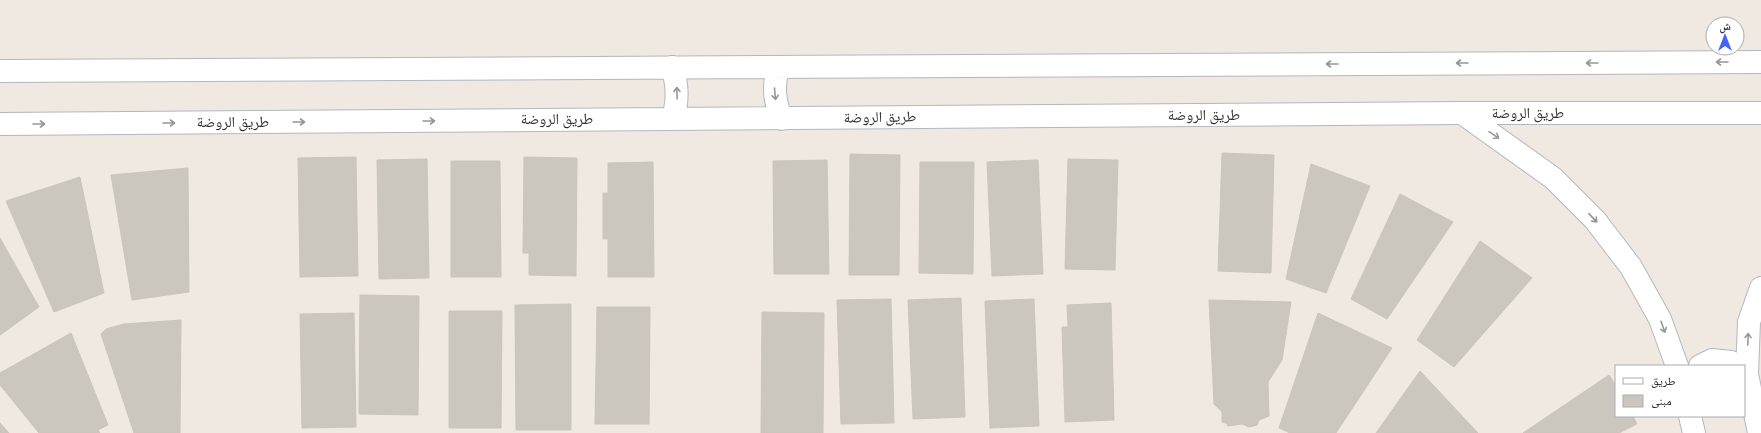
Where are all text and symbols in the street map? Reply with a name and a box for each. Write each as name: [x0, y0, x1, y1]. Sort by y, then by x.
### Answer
north arrow: [1705, 16, 1745, 56]
text: ش: [1719, 19, 1731, 34]
one-way arrow: [1716, 58, 1729, 66]
one-way arrow: [1456, 59, 1469, 67]
one-way arrow: [1586, 59, 1599, 67]
one-way arrow: [1326, 60, 1339, 68]
one-way arrow: [673, 87, 681, 100]
one-way arrow: [771, 87, 779, 100]
street label: طريق الروضة: [1492, 104, 1564, 123]
street label: طريق الروضة: [1168, 106, 1240, 125]
street label: طريق الروضة: [844, 107, 917, 128]
street label: طريق الروضة: [521, 110, 593, 129]
street label: طريق الروضة: [197, 113, 269, 132]
one-way arrow: [422, 117, 435, 125]
one-way arrow: [292, 118, 305, 126]
one-way arrow: [162, 119, 175, 127]
one-way arrow: [32, 120, 45, 128]
one-way arrow: [1488, 131, 1499, 139]
one-way arrow: [1588, 213, 1597, 223]
one-way arrow: [1660, 321, 1668, 333]
one-way arrow: [1745, 333, 1752, 346]
legend: [1615, 365, 1745, 417]
text: طريق: [1651, 373, 1676, 388]
text: مبنى: [1651, 393, 1672, 408]

